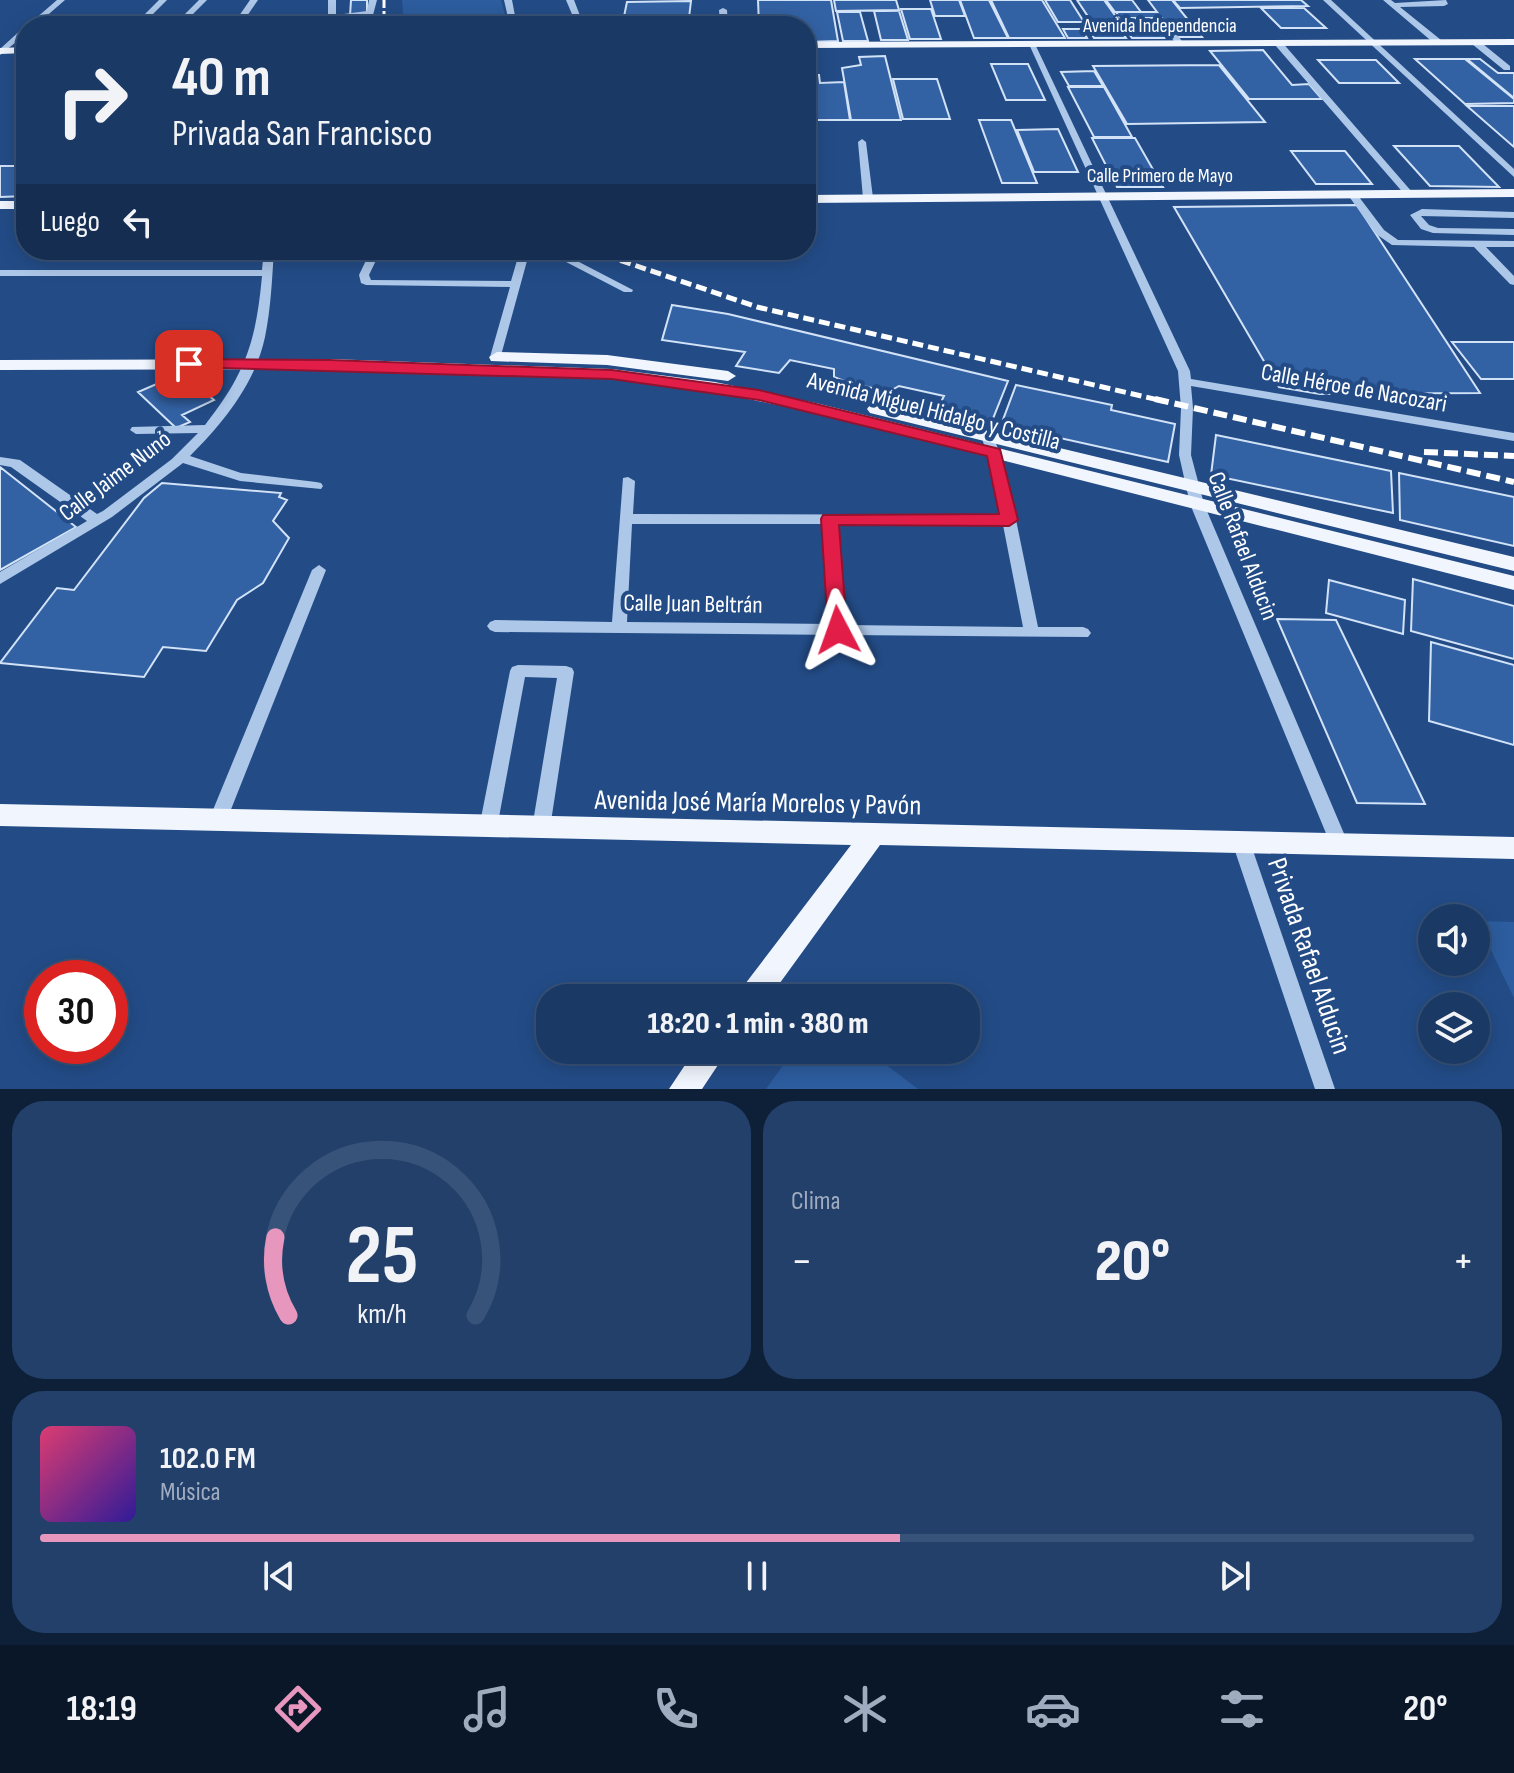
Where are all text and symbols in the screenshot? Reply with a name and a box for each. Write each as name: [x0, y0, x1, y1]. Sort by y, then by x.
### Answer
street label: Avenida Independencia: [1082, 14, 1237, 38]
text: 40 m: [172, 45, 271, 112]
icon: right: [40, 48, 144, 152]
text: Privada San Francisco: [172, 113, 432, 156]
street label: Calle Primero de Mayo: [1087, 164, 1233, 188]
icon: left: [116, 200, 160, 244]
text: Luego: [40, 204, 100, 240]
pin: [155, 330, 223, 398]
icon: arrive: [167, 342, 211, 386]
street label: Calle Héroe de Nacozari: [1259, 357, 1449, 419]
street label: Avenida Miguel Hidalgo y Costilla: [804, 365, 1063, 456]
street label: Calle Jaime Nunó: [53, 424, 177, 528]
street label: Calle Rafael Alducin: [1201, 468, 1285, 624]
street label: Calle Juan Beltrán: [623, 588, 763, 620]
position arrow: [796, 588, 880, 672]
street label: Avenida José María Morelos y Pavón: [593, 784, 922, 822]
street label: Privada Rafael Alducin: [1260, 854, 1358, 1058]
map controls: [1418, 904, 1490, 1064]
button: sound: [1418, 904, 1490, 976]
speed limit sign: 30: [24, 960, 128, 1064]
button: layers: [1418, 992, 1490, 1064]
text: 18:20 · 1 min · 380 m: [647, 1006, 869, 1042]
text: Clima: [791, 1186, 841, 1217]
text: 25: [345, 1207, 418, 1307]
text: 20°: [1095, 1226, 1170, 1298]
text: −: [791, 1235, 813, 1288]
text: +: [1452, 1235, 1474, 1288]
text: km/h: [357, 1297, 406, 1332]
text: 102.0 FM: [160, 1441, 256, 1477]
text: Música: [160, 1477, 221, 1508]
icon: previous: [257, 1554, 301, 1598]
icon: pause: [735, 1554, 779, 1598]
icon: next: [1213, 1554, 1257, 1598]
icon: directions: [270, 1681, 326, 1737]
icon: music: [459, 1681, 515, 1737]
icon: phone: [648, 1681, 704, 1737]
icon: climate: [837, 1681, 893, 1737]
icon: car: [1025, 1681, 1081, 1737]
icon: filters: [1214, 1681, 1270, 1737]
text: 18:19: [66, 1688, 137, 1731]
text: 20°: [1403, 1688, 1448, 1731]

